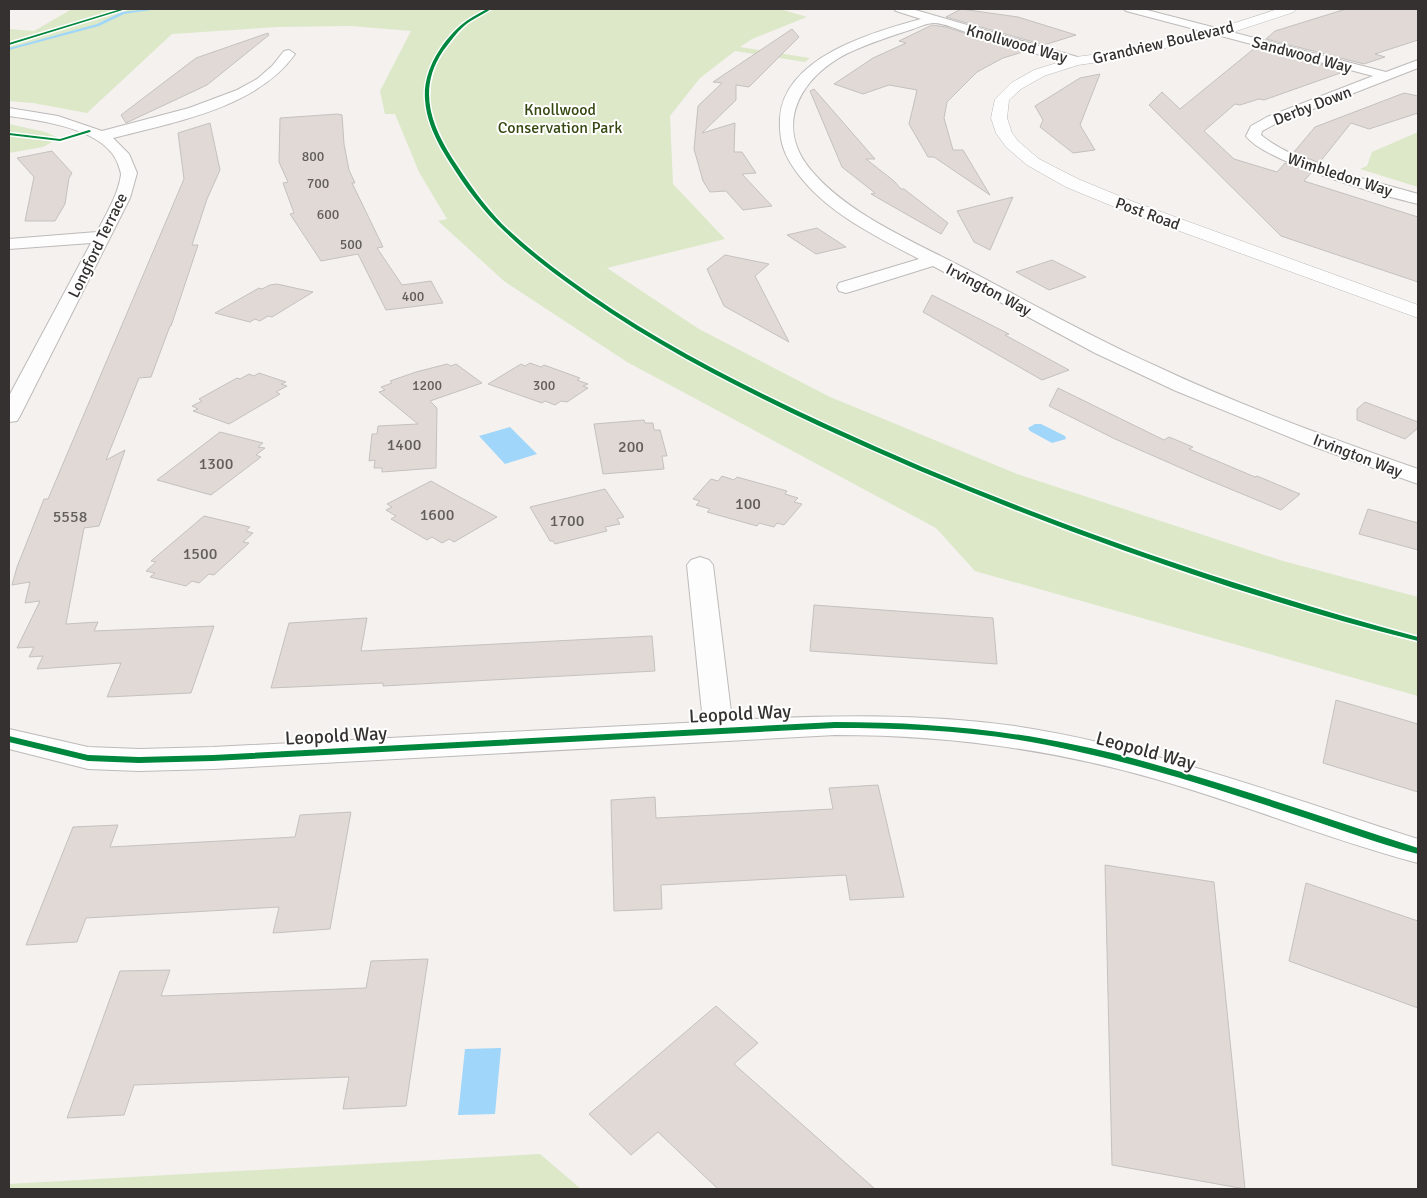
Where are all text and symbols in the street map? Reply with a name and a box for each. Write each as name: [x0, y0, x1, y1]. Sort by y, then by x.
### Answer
street label: Grandview Boulevard: [1091, 17, 1236, 69]
street label: Knollwood Way: [964, 20, 1070, 68]
street label: Sandwood Way: [1250, 32, 1354, 78]
street label: Derby Down: [1270, 82, 1354, 130]
park label: Knollwood Conservation Park: [498, 100, 622, 138]
house number: 800: [302, 148, 324, 165]
street label: Wimbledon Way: [1285, 149, 1395, 201]
house number: 700: [307, 175, 329, 192]
street label: Longford Terrace: [64, 190, 132, 301]
street label: Post Road: [1113, 193, 1183, 235]
house number: 600: [317, 206, 339, 223]
house number: 500: [340, 236, 362, 253]
street label: Irvington Way: [942, 259, 1035, 321]
house number: 400: [402, 288, 424, 305]
house number: 1200: [412, 377, 442, 394]
house number: 300: [533, 377, 555, 394]
street label: Irvington Way: [1310, 430, 1406, 482]
house number: 1400: [387, 435, 421, 455]
house number: 200: [618, 437, 644, 457]
house number: 1300: [199, 454, 233, 474]
house number: 100: [735, 494, 761, 514]
house number: 1600: [420, 505, 454, 525]
house number: 5558: [53, 507, 87, 527]
house number: 1700: [550, 511, 584, 531]
house number: 1500: [183, 544, 217, 564]
street label: Leopold Way: [688, 699, 792, 729]
street label: Leopold Way: [284, 721, 388, 751]
street label: Leopold Way: [1093, 726, 1198, 776]

